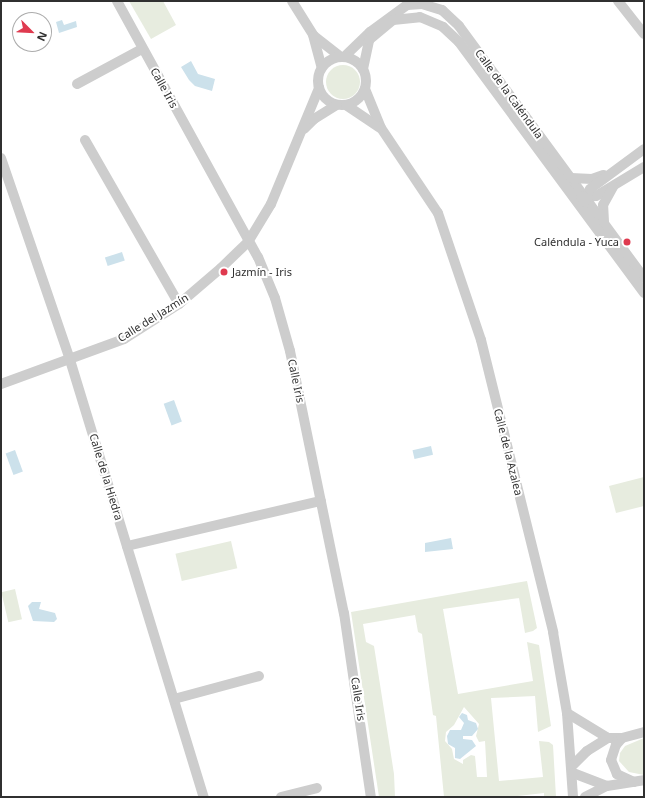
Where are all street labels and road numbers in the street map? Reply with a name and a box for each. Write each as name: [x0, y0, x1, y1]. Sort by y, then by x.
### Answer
street label: Calle de la Caléndula: [472, 47, 546, 141]
street label: Calle Iris: [148, 65, 180, 111]
street label: Calle del Jazmín: [115, 291, 191, 345]
street label: Calle Iris: [285, 358, 307, 404]
street label: Calle de la Azalea: [491, 407, 525, 497]
street label: Calle de la Hiedra: [87, 432, 125, 522]
street label: Calle Iris: [348, 676, 368, 722]

